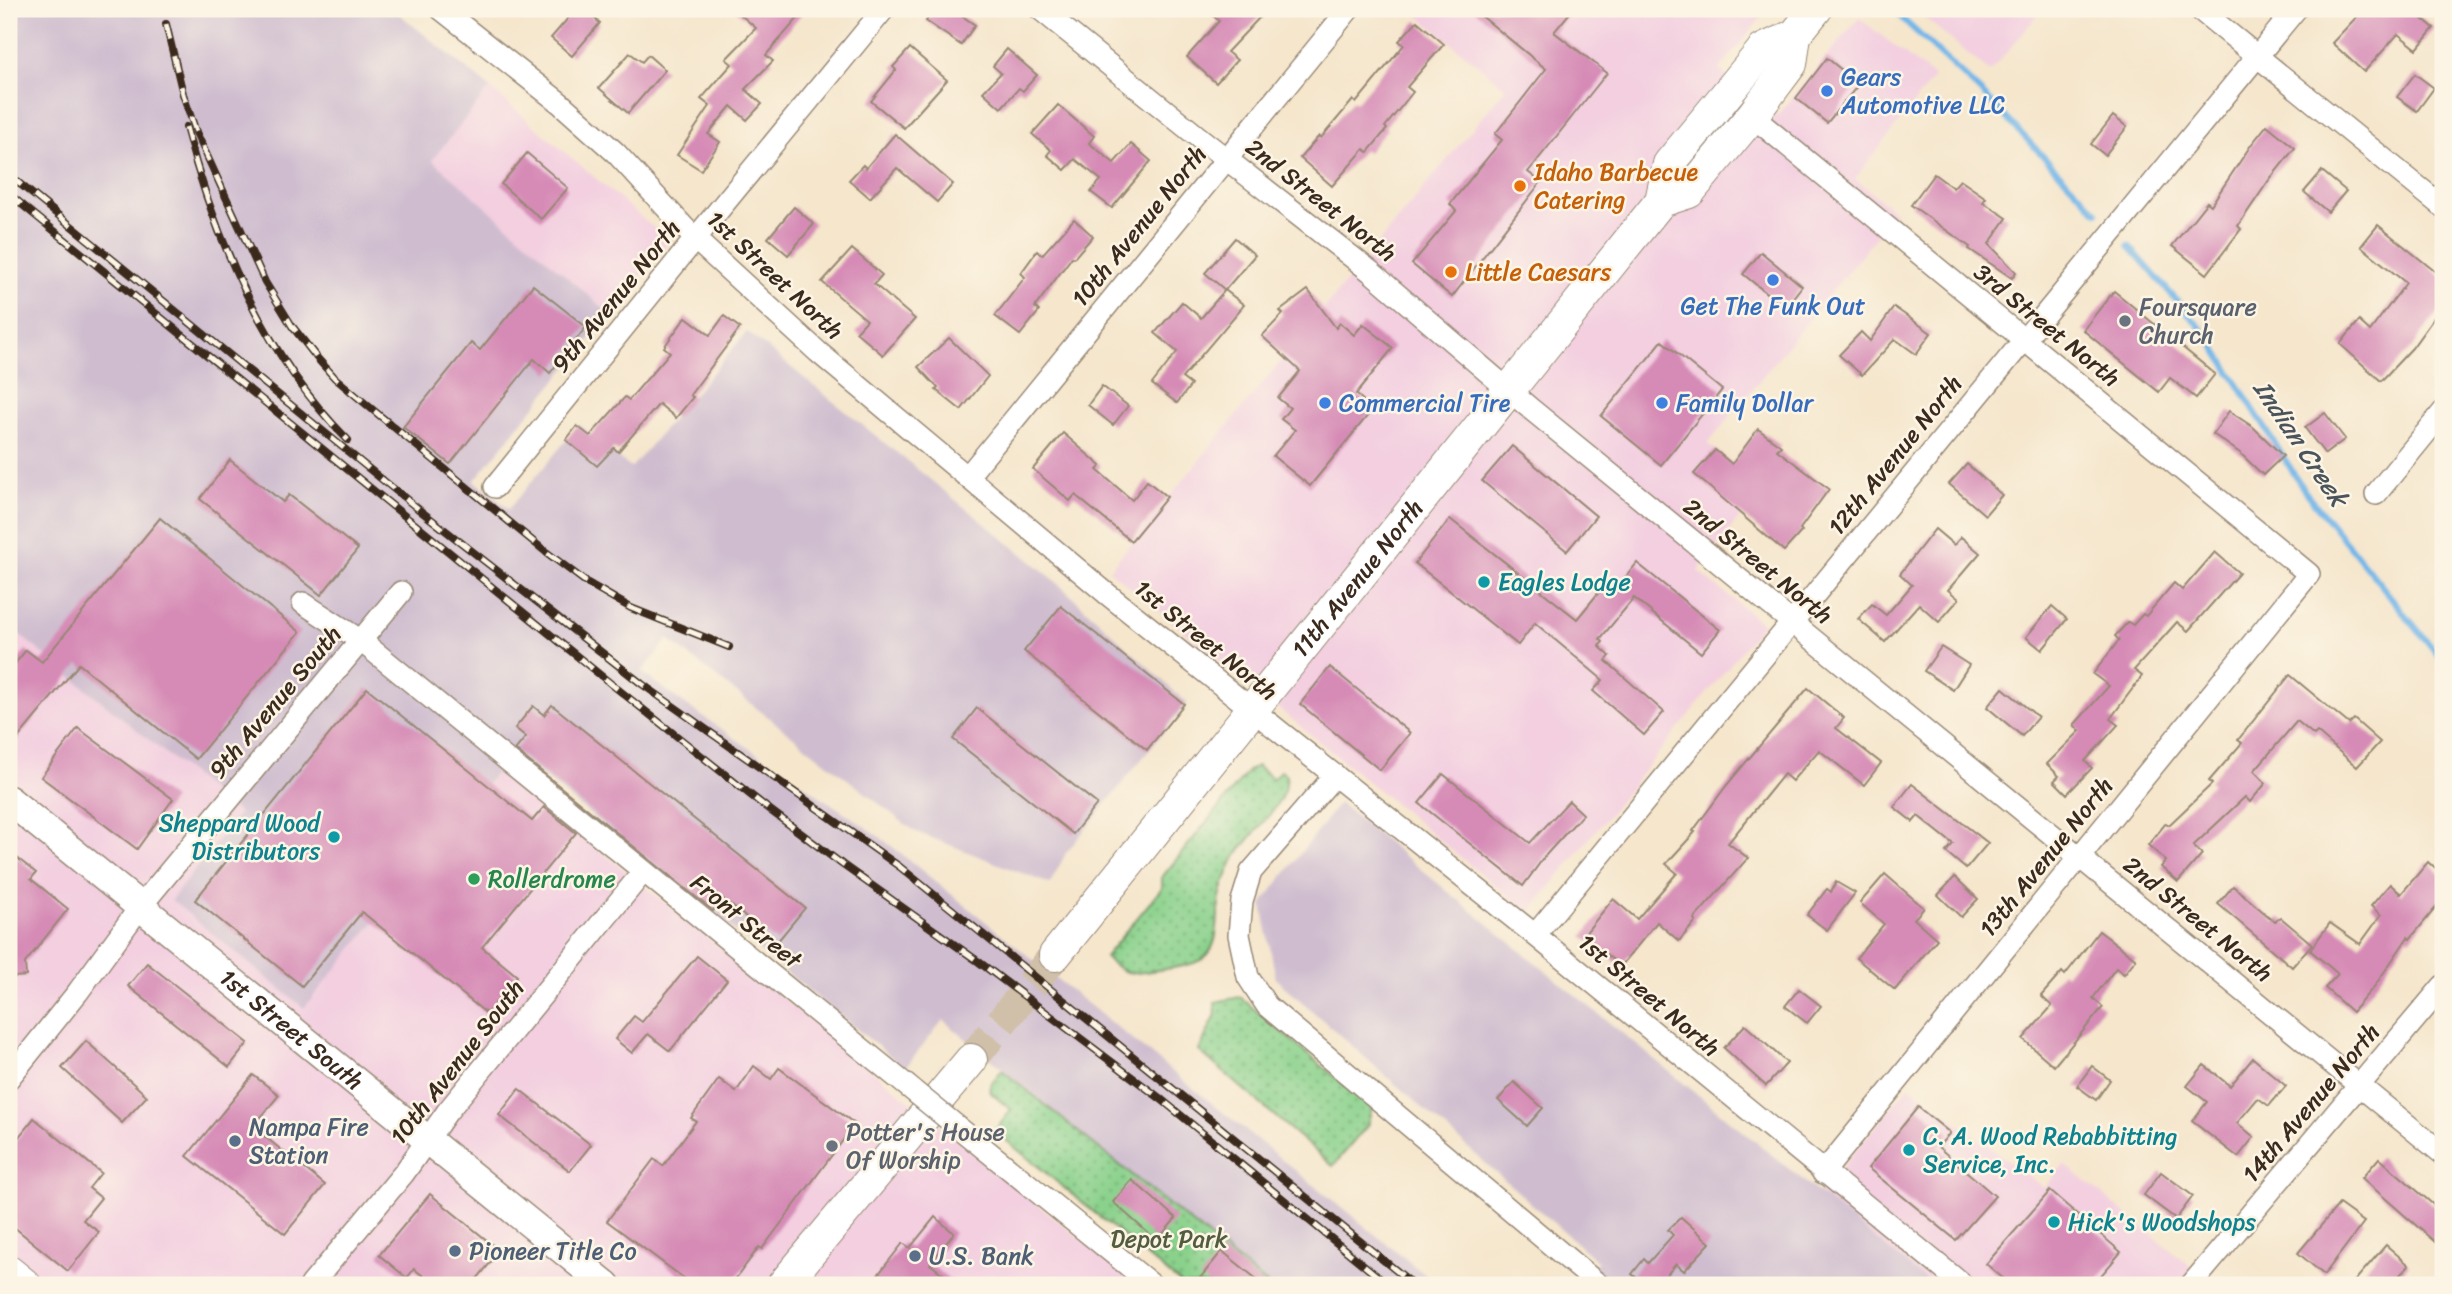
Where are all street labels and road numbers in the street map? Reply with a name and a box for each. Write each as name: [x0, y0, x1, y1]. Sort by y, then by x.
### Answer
street label: 2nd Street North: [1236, 127, 1406, 273]
street label: 10th Avenue North: [1060, 136, 1218, 316]
street label: 1st Street North: [697, 200, 853, 350]
street label: 9th Avenue North: [541, 210, 691, 382]
street label: 3rd Street North: [1964, 252, 2130, 398]
street label: 12th Avenue North: [1817, 365, 1973, 545]
street label: 2nd Street North: [1674, 487, 1842, 635]
street label: 11th Avenue North: [1281, 490, 1435, 667]
street label: 1st Street North: [1125, 568, 1287, 712]
street label: 9th Avenue South: [198, 616, 352, 788]
street label: 13th Avenue North: [1968, 767, 2124, 947]
street label: 2nd Street North: [2114, 845, 2282, 993]
street label: Front Street: [681, 863, 812, 980]
street label: 1st Street North: [1568, 923, 1730, 1067]
street label: 1st Street South: [210, 958, 373, 1101]
street label: 10th Avenue South: [379, 970, 535, 1154]
street label: 14th Avenue North: [2231, 1014, 2391, 1192]

